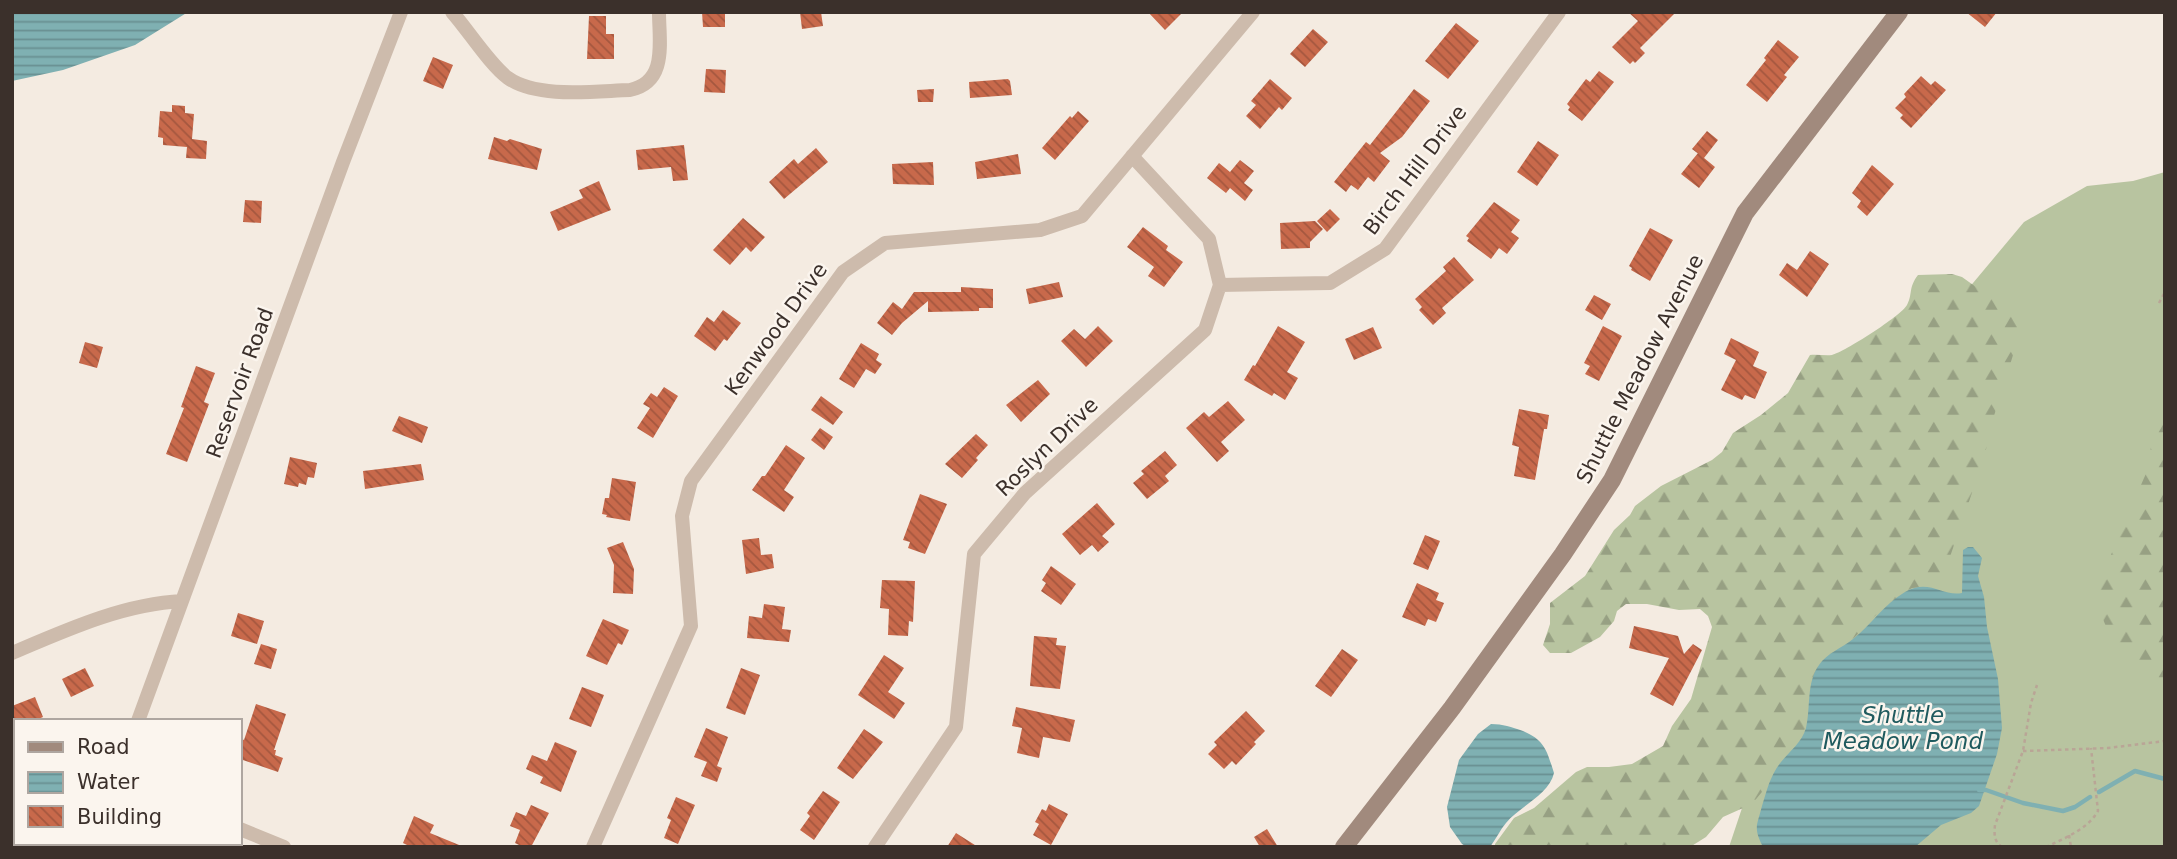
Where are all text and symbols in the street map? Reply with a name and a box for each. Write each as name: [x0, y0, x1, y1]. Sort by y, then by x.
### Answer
street label: Birch Hill Drive: [1359, 101, 1471, 239]
street label: Shuttle Meadow Avenue: [1572, 250, 1708, 488]
street label: Kenwood Drive: [720, 258, 832, 400]
street label: Reservoir Road: [202, 305, 278, 461]
street label: Roslyn Drive: [991, 393, 1103, 501]
water label: Shuttle Meadow Pond: [1823, 702, 1983, 754]
legend: [14, 719, 242, 845]
text: Road: [77, 735, 130, 759]
text: Water: [77, 770, 139, 794]
text: Building: [77, 805, 162, 829]

